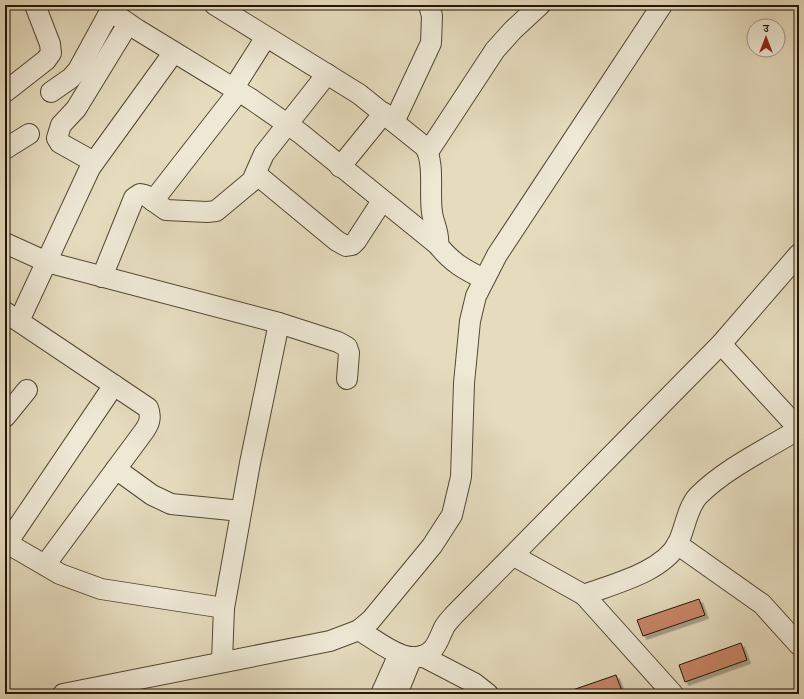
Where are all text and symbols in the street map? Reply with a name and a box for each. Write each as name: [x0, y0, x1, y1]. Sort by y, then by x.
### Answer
north arrow: [746, 18, 786, 58]
text: उ: [762, 21, 770, 36]

